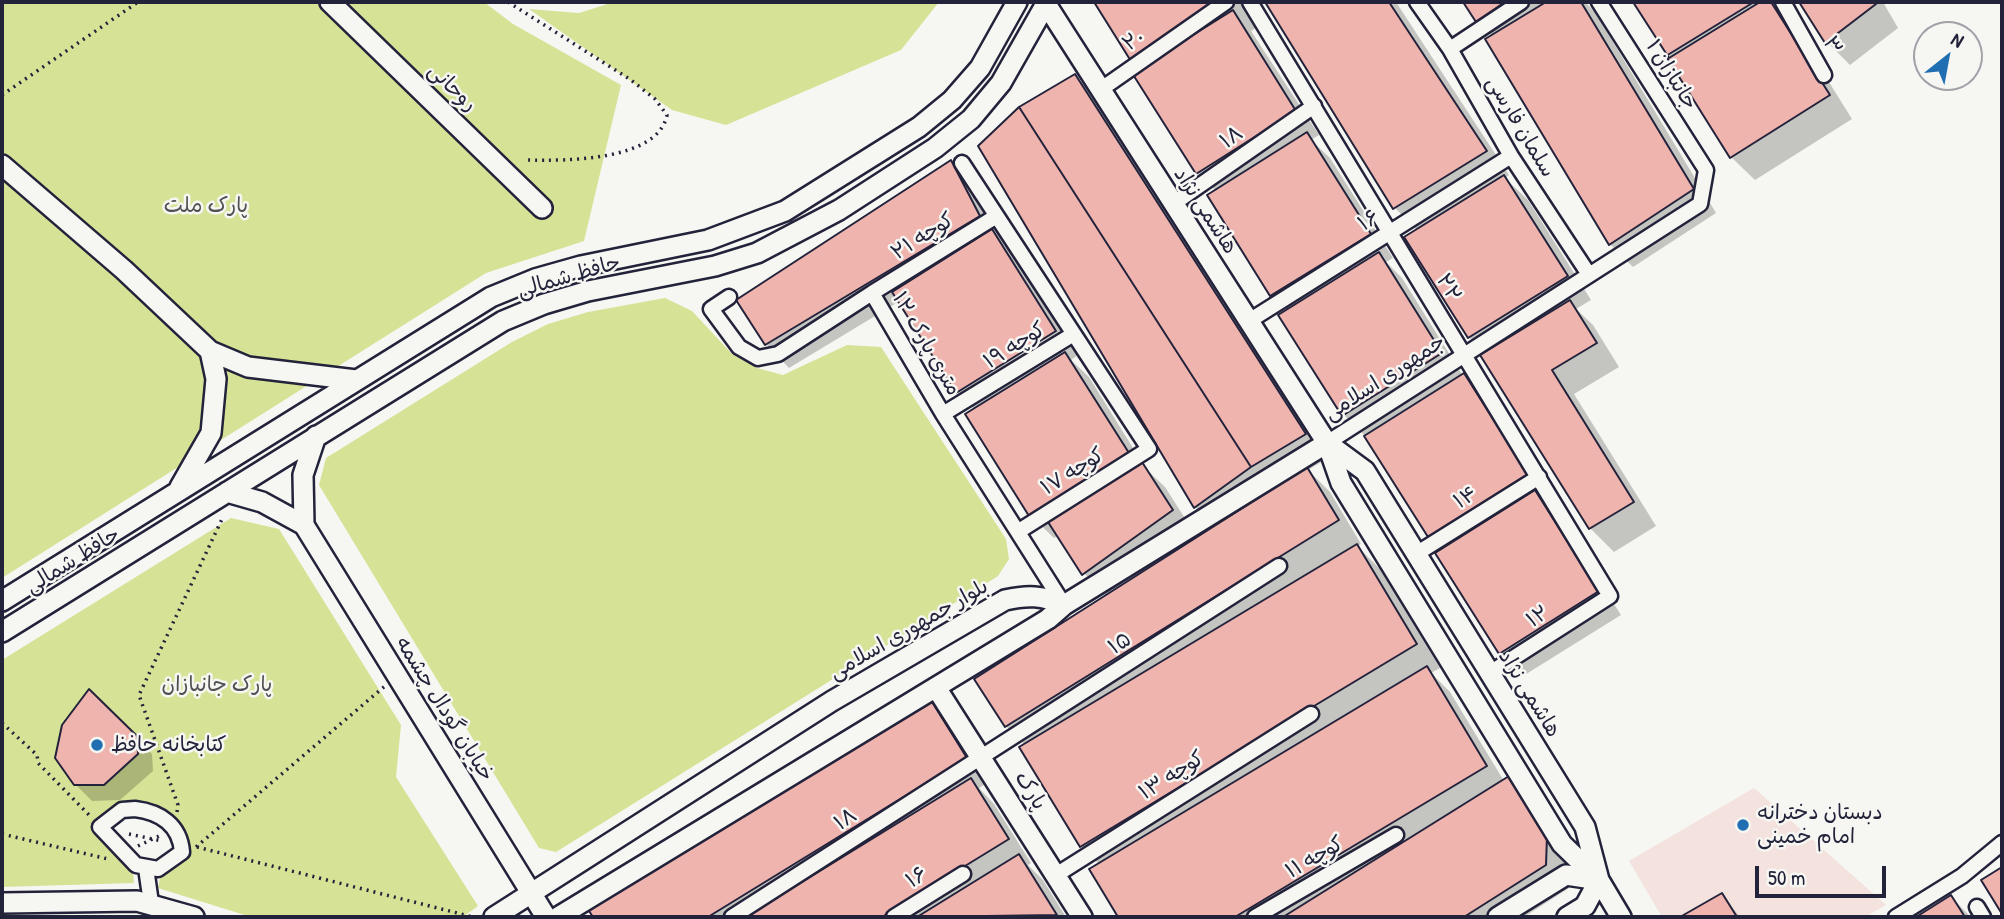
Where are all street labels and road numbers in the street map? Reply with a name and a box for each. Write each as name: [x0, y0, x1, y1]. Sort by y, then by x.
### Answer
street label: ۲۰: [1118, 25, 1150, 57]
street label: ۳: [1817, 32, 1847, 60]
street label: جانبازان ۱: [1640, 35, 1702, 115]
street label: روحانی: [422, 59, 482, 117]
street label: سلمان فارسی: [1480, 72, 1560, 182]
street label: ۱۸: [1216, 121, 1248, 155]
street label: هاشمی نژاد: [1168, 163, 1242, 259]
street label: ۱۶: [1354, 205, 1384, 237]
street label: کوچه ۲۱: [887, 208, 959, 266]
street label: حافظ شمالی: [514, 250, 624, 304]
street label: ۲۲: [1430, 269, 1466, 307]
street label: ۱۲ متری پارک: [886, 288, 966, 400]
street label: کوچه ۱۹: [979, 317, 1051, 375]
street label: جمهوری اسلامی: [1320, 329, 1450, 427]
street label: کوچه ۱۷: [1037, 443, 1109, 501]
street label: ۱۴: [1449, 481, 1483, 515]
street label: حافظ شمالی: [21, 522, 125, 600]
street label: بلوار جمهوری اسلامی: [825, 574, 993, 686]
street label: ۱۲: [1522, 600, 1554, 634]
street label: ۱۵: [1104, 627, 1136, 661]
street label: خیابان گودال چشمه: [389, 632, 499, 786]
street label: هاشمی نژاد: [1492, 646, 1566, 742]
street label: کوچه ۱۳: [1135, 746, 1209, 806]
street label: پارک: [1009, 767, 1051, 815]
street label: ۱۸: [830, 803, 862, 837]
street label: کوچه ۱۱: [1281, 831, 1349, 885]
street label: ۱۶: [902, 862, 932, 894]

